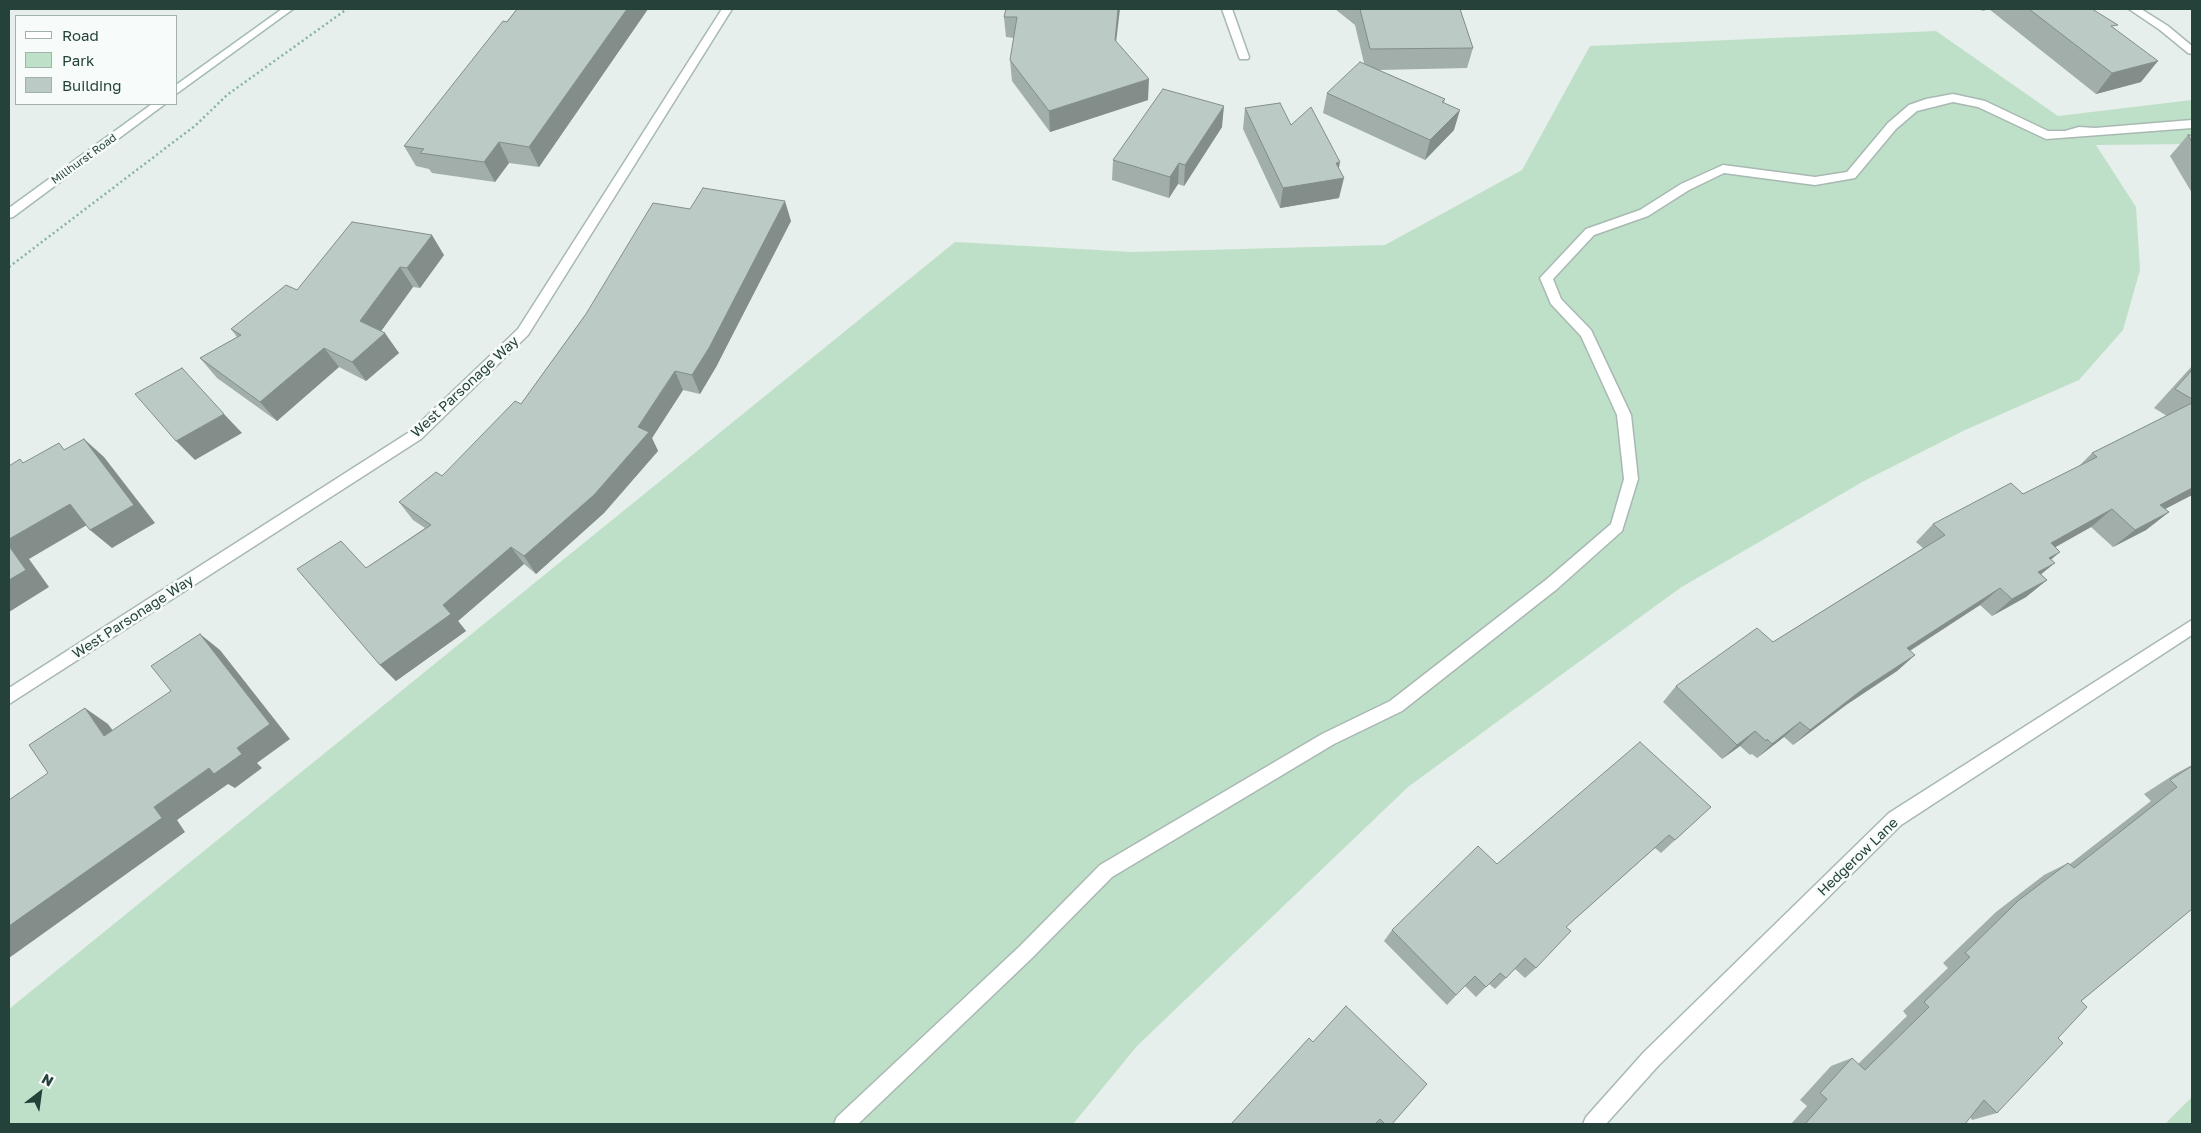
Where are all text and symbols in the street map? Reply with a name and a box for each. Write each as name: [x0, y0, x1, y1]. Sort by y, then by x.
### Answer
legend: [15, 15, 178, 105]
text: Road: [62, 26, 99, 44]
text: Park: [62, 51, 94, 69]
text: Building: [62, 76, 122, 94]
street label: Millhurst Road: [49, 131, 119, 187]
street label: West Parsonage Way: [408, 333, 522, 441]
street label: West Parsonage Way: [69, 572, 197, 662]
street label: Hedgerow Lane: [1814, 814, 1902, 900]
north arrow: [15, 1068, 65, 1118]
text: N: [39, 1070, 57, 1090]

